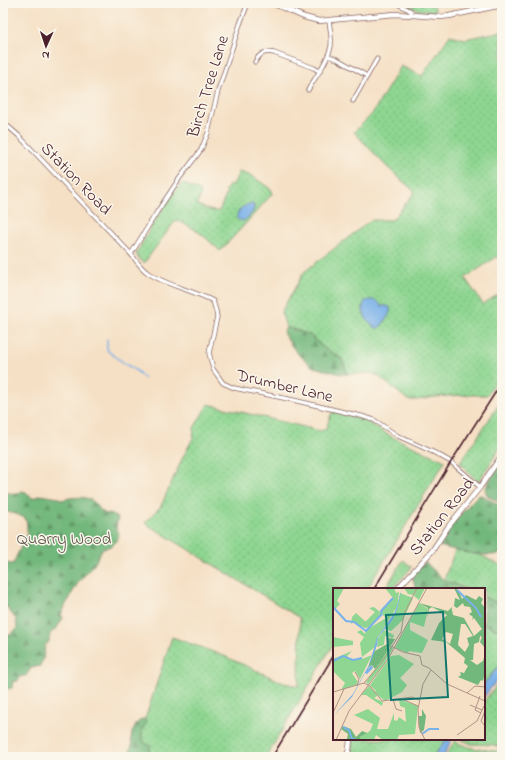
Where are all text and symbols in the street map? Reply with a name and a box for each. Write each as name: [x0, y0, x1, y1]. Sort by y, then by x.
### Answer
north arrow: [26, 26, 66, 66]
street label: Birch Tree Lane: [181, 32, 236, 142]
text: N: [41, 47, 50, 63]
street label: Station Road: [35, 137, 118, 222]
street label: Drumber Lane: [233, 363, 336, 410]
street label: Station Road: [404, 472, 481, 561]
park label: Quarry Wood: [17, 527, 112, 553]
inset map: [333, 588, 485, 740]

